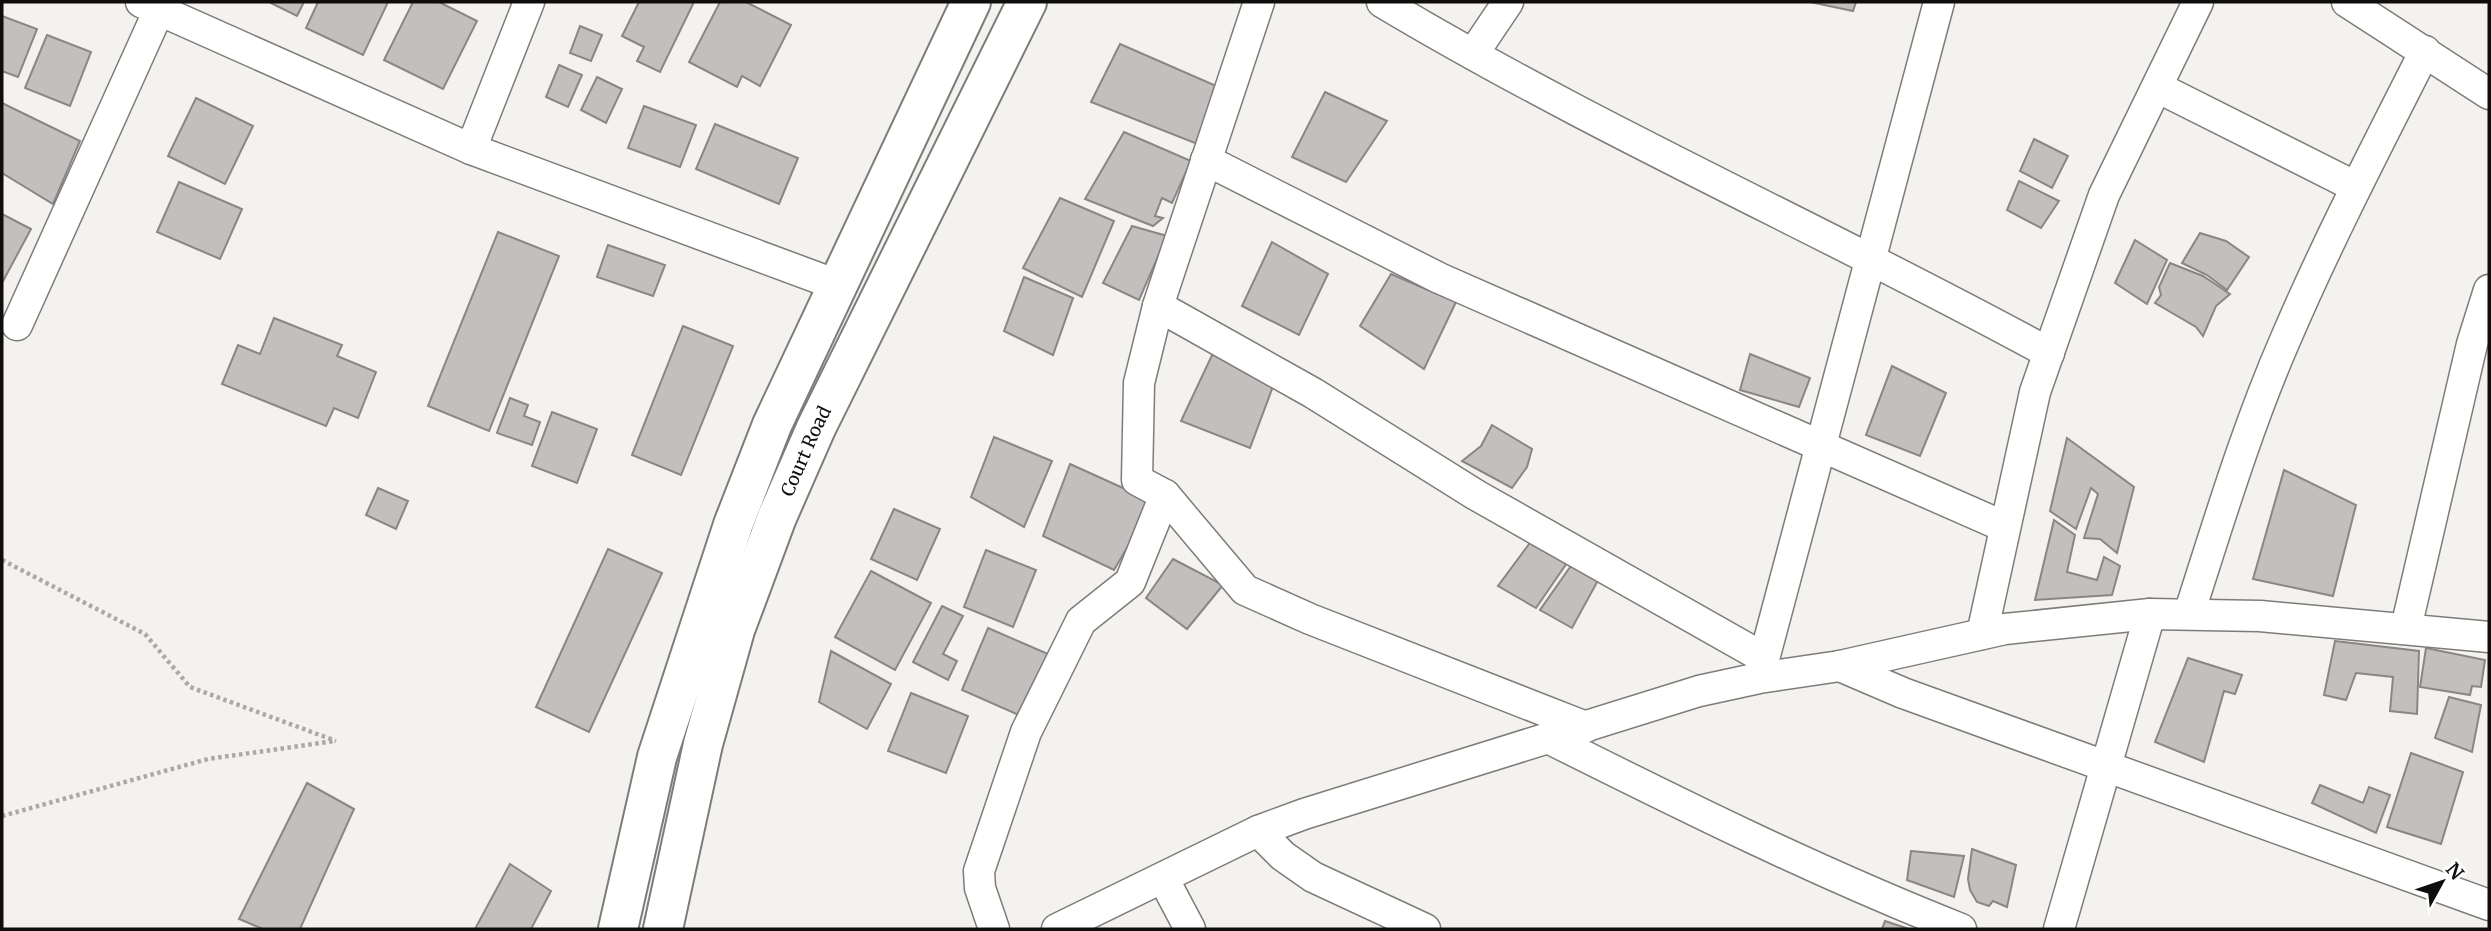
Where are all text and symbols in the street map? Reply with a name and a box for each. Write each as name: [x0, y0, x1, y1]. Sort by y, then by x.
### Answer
street label: Court Road: [775, 402, 836, 500]
north arrow: [2407, 847, 2477, 917]
text: N: [2441, 858, 2469, 885]

